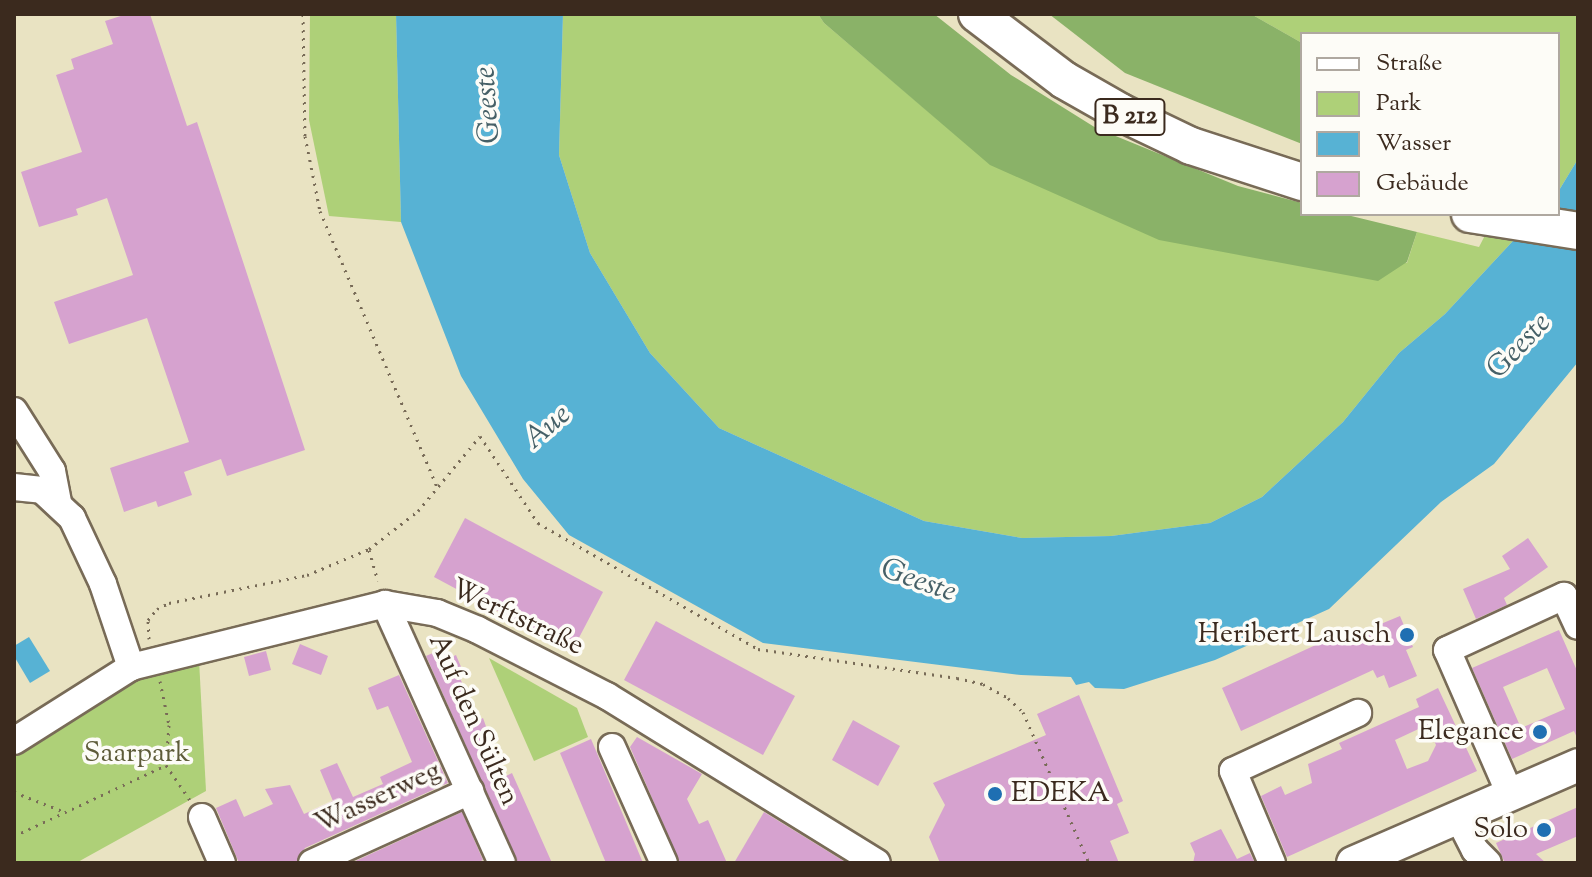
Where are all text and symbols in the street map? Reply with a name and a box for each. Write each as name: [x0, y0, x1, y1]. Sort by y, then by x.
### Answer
legend: [1300, 32, 1560, 216]
text: Straße: [1376, 47, 1442, 81]
water label: Geeste: [468, 65, 510, 145]
text: Park: [1376, 87, 1422, 121]
road number: B 212: [1094, 95, 1166, 139]
text: Wasser: [1376, 127, 1451, 161]
text: Gebäude: [1376, 167, 1469, 201]
water label: Geeste: [1480, 306, 1560, 388]
water label: Aue: [517, 398, 579, 458]
water label: Geeste: [876, 552, 960, 612]
street label: Werftstraße: [445, 573, 589, 663]
place label: Heribert Lausch: [1198, 618, 1391, 652]
marker: Heribert Lausch: [1398, 626, 1416, 644]
street label: Auf den Sülten: [420, 629, 526, 811]
place label: Elegance: [1418, 715, 1524, 749]
marker: Elegance: [1531, 723, 1549, 741]
park label: Saarpark: [84, 737, 190, 771]
street label: Wasserweg: [310, 754, 446, 842]
place label: EDEKA: [1011, 777, 1110, 811]
marker: EDEKA: [986, 785, 1004, 803]
place label: Solo: [1473, 813, 1528, 847]
marker: Solo: [1535, 821, 1553, 839]

